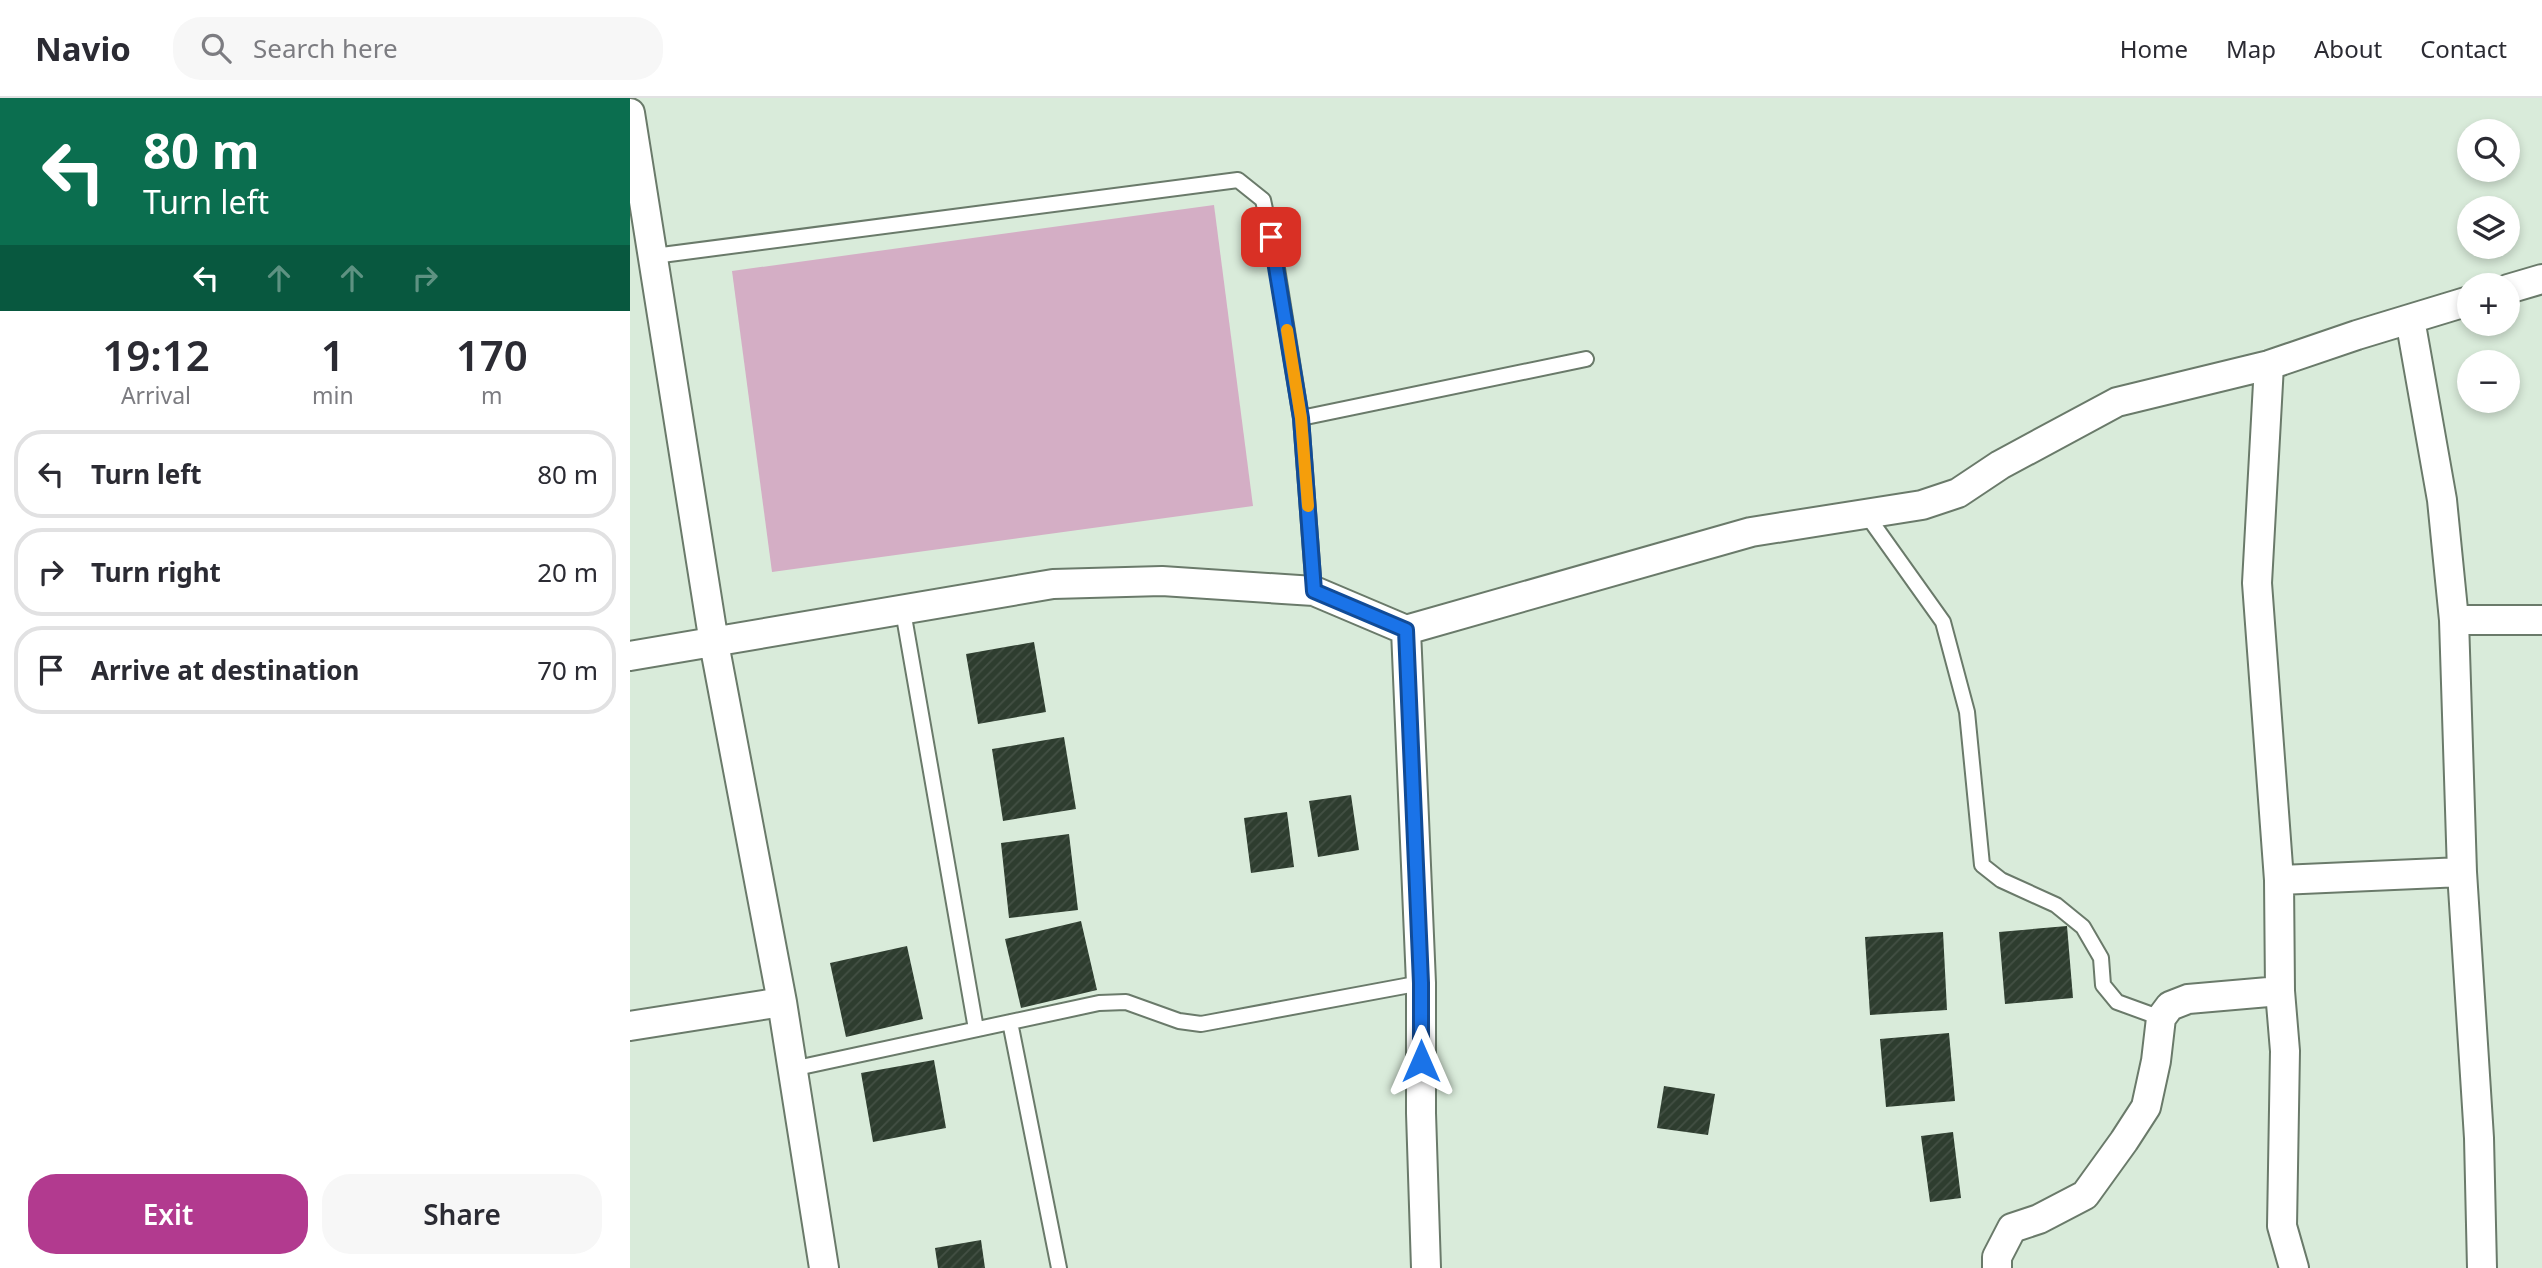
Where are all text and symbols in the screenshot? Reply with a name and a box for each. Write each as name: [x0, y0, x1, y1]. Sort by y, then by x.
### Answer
search box: [173, 17, 663, 80]
text: Navio: [35, 26, 131, 71]
icon: search: [197, 29, 235, 67]
text: Search here: [253, 30, 398, 66]
text: Home: [2120, 32, 2188, 65]
text: Map: [2226, 32, 2276, 65]
text: About: [2314, 32, 2382, 65]
text: Contact: [2420, 32, 2507, 65]
text: 80 m: [143, 117, 260, 183]
map controls: [2457, 119, 2520, 413]
button: search: [2457, 119, 2520, 182]
icon: left: [28, 126, 119, 217]
text: Turn left: [143, 180, 269, 223]
button: layers: [2457, 196, 2520, 259]
pin: [1241, 207, 1301, 267]
icon: arrive: [1252, 218, 1290, 256]
icon: left: [187, 259, 225, 297]
icon: ahead: [260, 259, 298, 297]
icon: ahead: [333, 259, 371, 297]
icon: right: [406, 259, 444, 297]
button: +: [2457, 273, 2520, 336]
text: 19:12: [102, 326, 210, 383]
text: 1: [321, 326, 345, 383]
text: 170: [456, 326, 528, 383]
button: −: [2457, 350, 2520, 413]
text: Arrival: [121, 379, 191, 411]
text: min: [312, 379, 354, 411]
text: m: [481, 379, 503, 411]
icon: left: [32, 455, 70, 493]
text: Turn left: [91, 456, 202, 492]
text: 80 m: [537, 456, 598, 492]
icon: right: [32, 553, 70, 591]
text: Turn right: [91, 554, 221, 590]
text: 20 m: [537, 554, 598, 590]
icon: arrive: [32, 651, 70, 689]
text: Arrive at destination: [91, 652, 360, 688]
text: 70 m: [537, 652, 598, 688]
position arrow: [1384, 1024, 1458, 1098]
button: Exit: [28, 1174, 308, 1254]
button: Share: [322, 1174, 602, 1254]

